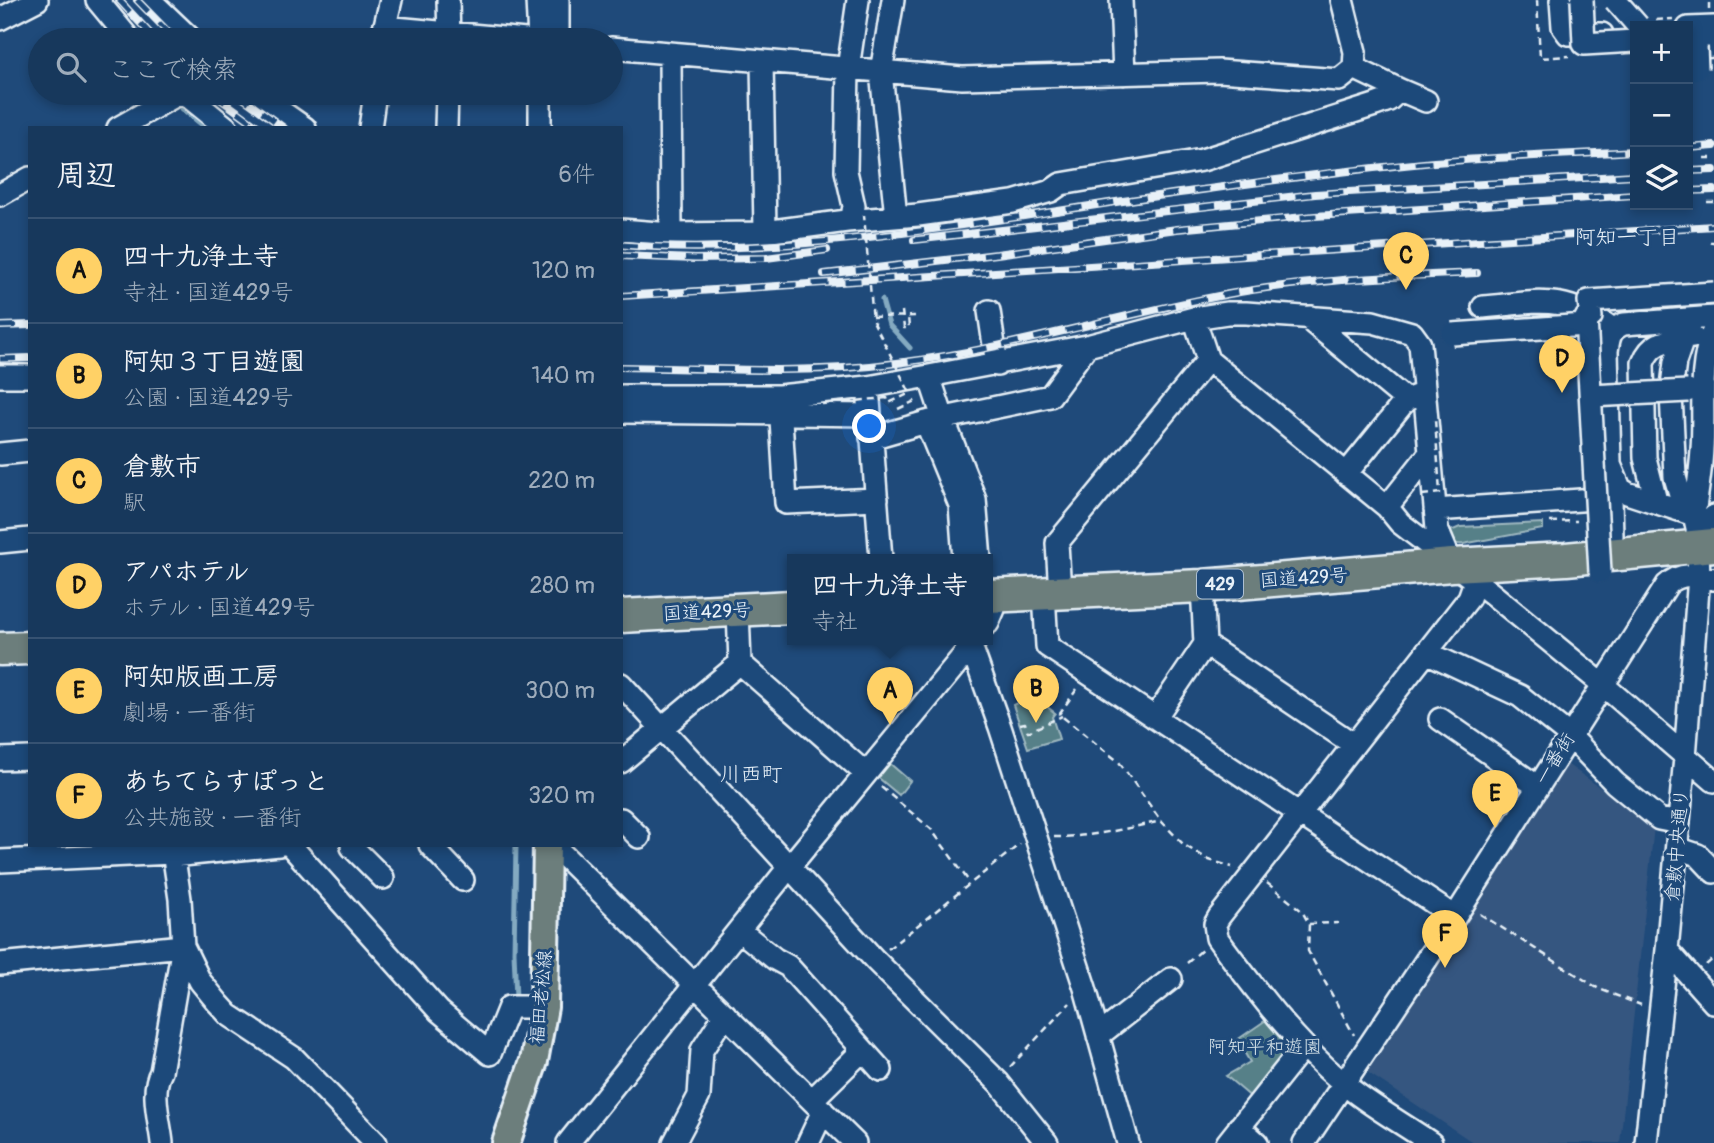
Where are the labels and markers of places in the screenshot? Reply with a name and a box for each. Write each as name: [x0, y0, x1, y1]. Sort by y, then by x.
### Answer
pin: C: [1383, 232, 1429, 290]
pin: D: [1539, 335, 1585, 393]
pin: B: [1013, 665, 1059, 723]
pin: A: [867, 667, 913, 725]
pin: E: [1472, 770, 1518, 828]
pin: F: [1422, 910, 1468, 968]

